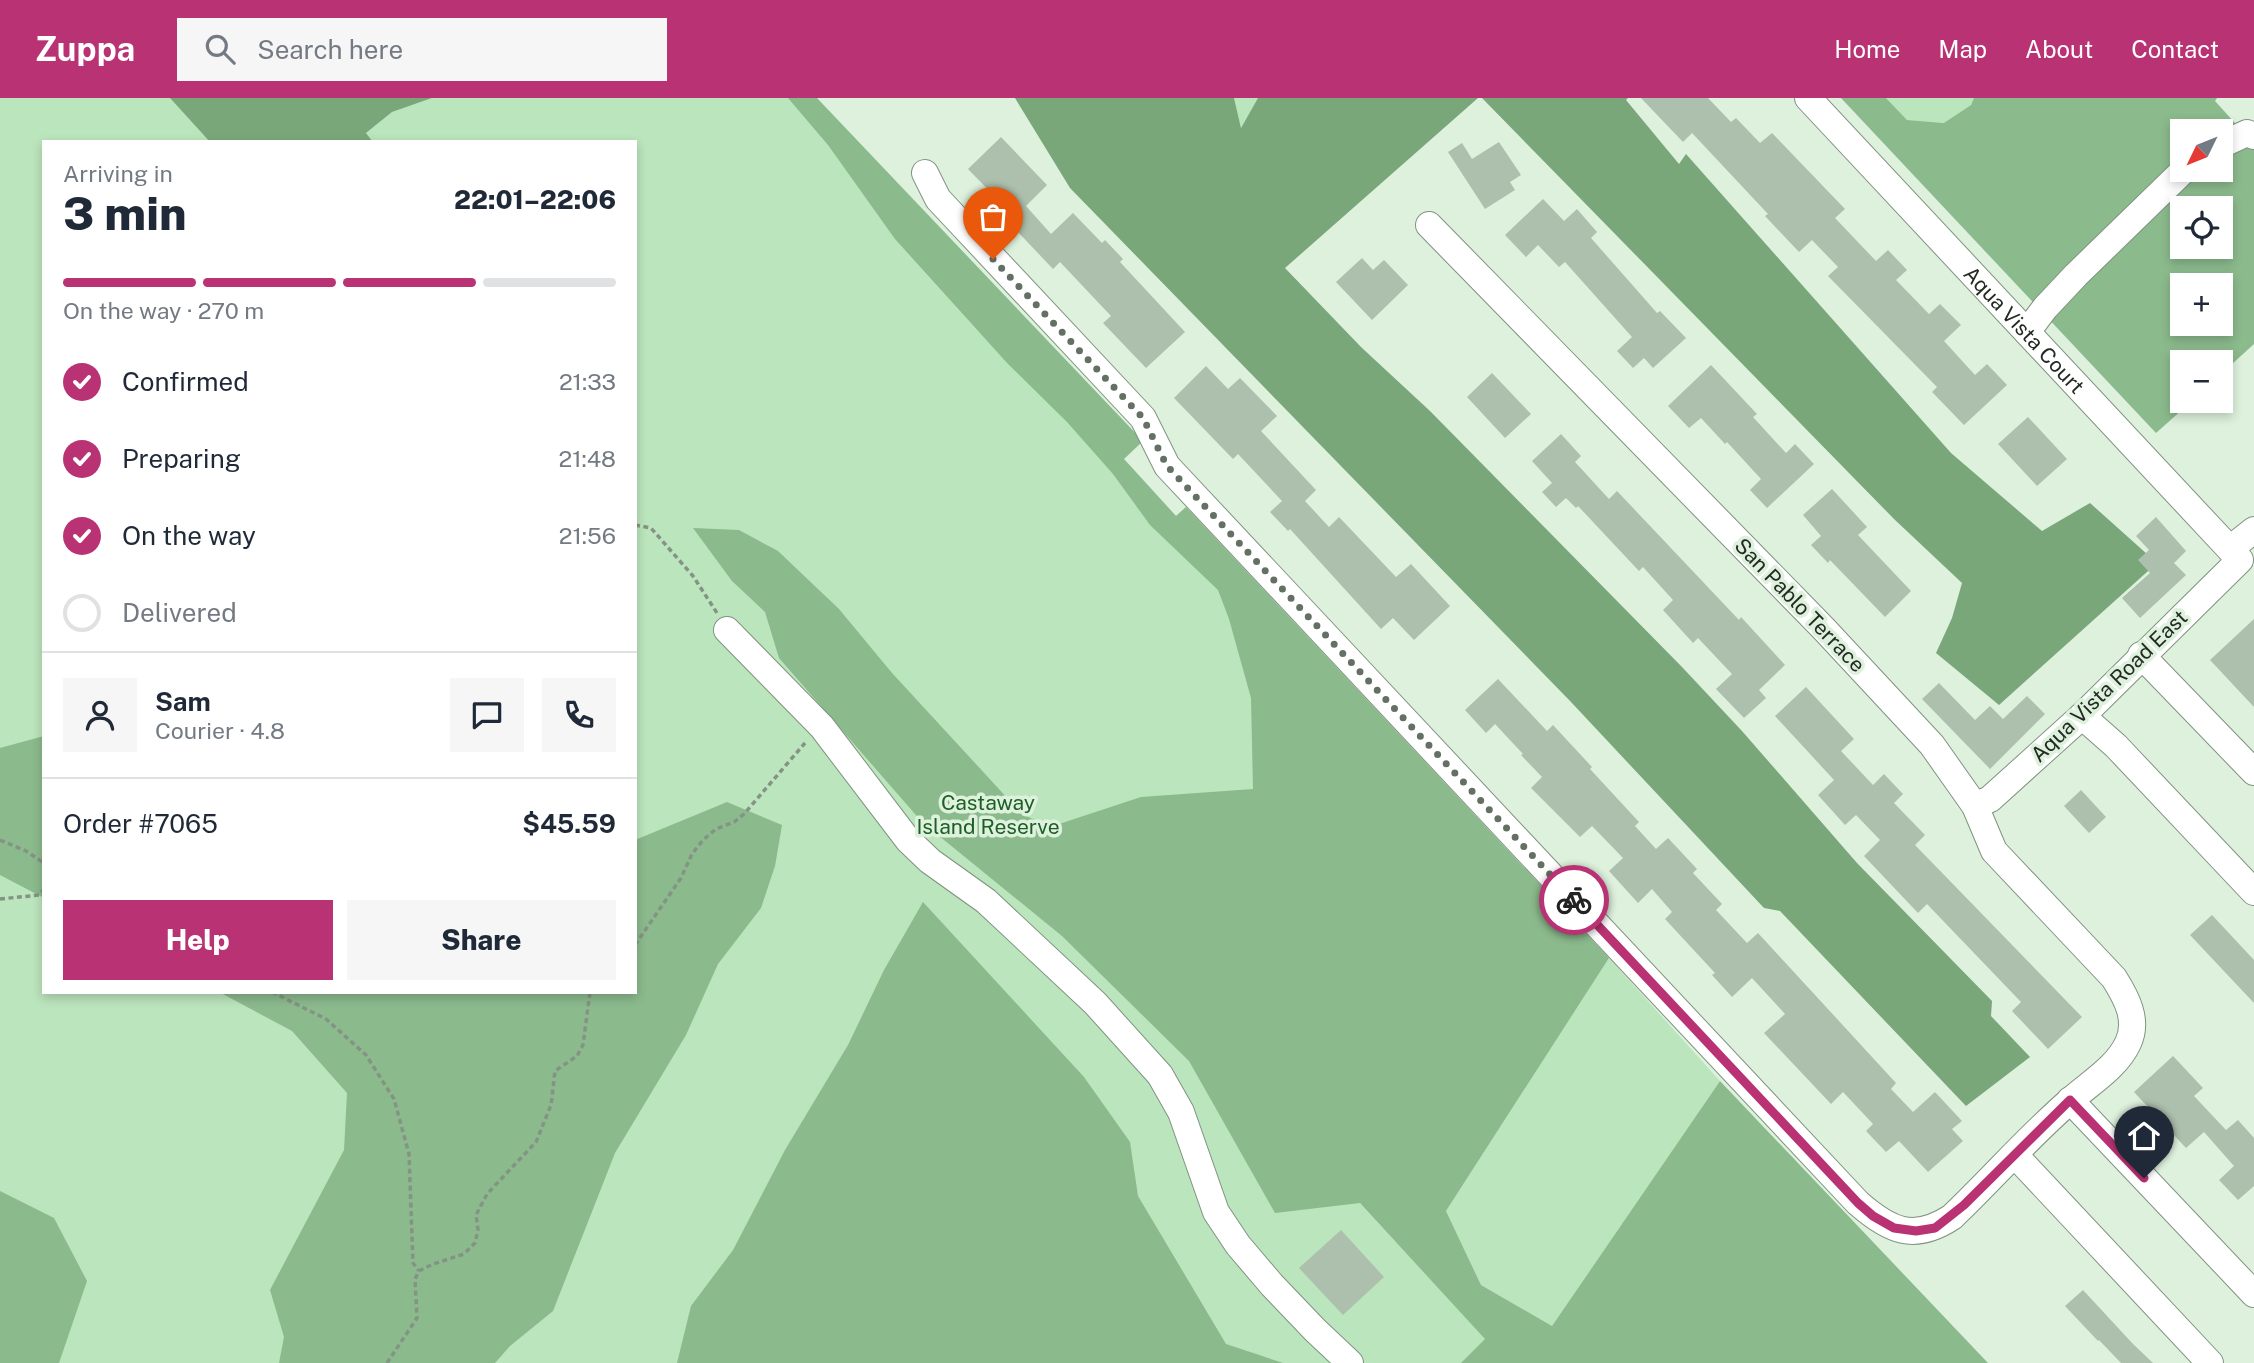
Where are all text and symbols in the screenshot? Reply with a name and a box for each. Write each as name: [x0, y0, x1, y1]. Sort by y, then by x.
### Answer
search box: [177, 18, 667, 81]
text: Zuppa: [35, 30, 135, 68]
icon: search: [201, 30, 239, 68]
text: Search here: [257, 34, 403, 65]
text: Home: [1834, 35, 1900, 63]
text: Map: [1938, 35, 1987, 63]
text: About: [2025, 35, 2093, 63]
text: Contact: [2131, 35, 2219, 63]
north arrow: [2170, 119, 2233, 182]
map controls: [2170, 119, 2233, 413]
text: Arriving in: [63, 160, 173, 187]
text: 22:01–22:06: [454, 184, 616, 215]
text: 3 min: [63, 186, 187, 240]
pin: [963, 187, 1023, 259]
button: locate: [2170, 196, 2233, 259]
icon: bag: [974, 198, 1012, 236]
street label: Aqua Vista Court: [1959, 261, 2090, 398]
button: +: [2170, 273, 2233, 336]
text: On the way · 270 m: [63, 297, 264, 324]
button: −: [2170, 350, 2233, 413]
icon: check: [63, 363, 101, 401]
text: Confirmed: [122, 366, 249, 397]
text: 21:33: [559, 368, 616, 395]
icon: check: [63, 440, 101, 478]
text: Preparing: [122, 443, 241, 474]
text: 21:48: [559, 445, 616, 472]
icon: check: [63, 517, 101, 555]
text: On the way: [122, 520, 256, 551]
text: 21:56: [559, 522, 616, 549]
street label: San Pablo Terrace: [1730, 533, 1870, 677]
text: Delivered: [122, 597, 237, 628]
street label: Aqua Vista Road East: [2026, 605, 2192, 767]
button: person: [63, 678, 137, 752]
button: chat: [450, 678, 524, 752]
button: phone: [542, 678, 616, 752]
text: Sam: [155, 686, 211, 717]
text: Courier · 4.8: [155, 717, 285, 744]
park label: Castaway Island Reserve: [916, 790, 1060, 839]
text: Order #7065: [63, 808, 218, 839]
text: $45.59: [522, 808, 616, 839]
courier: [1539, 865, 1609, 935]
icon: bike: [1555, 881, 1593, 919]
button: Help: [63, 900, 333, 980]
button: Share: [347, 900, 616, 980]
pin: [2114, 1106, 2174, 1178]
icon: home: [2125, 1117, 2163, 1155]

